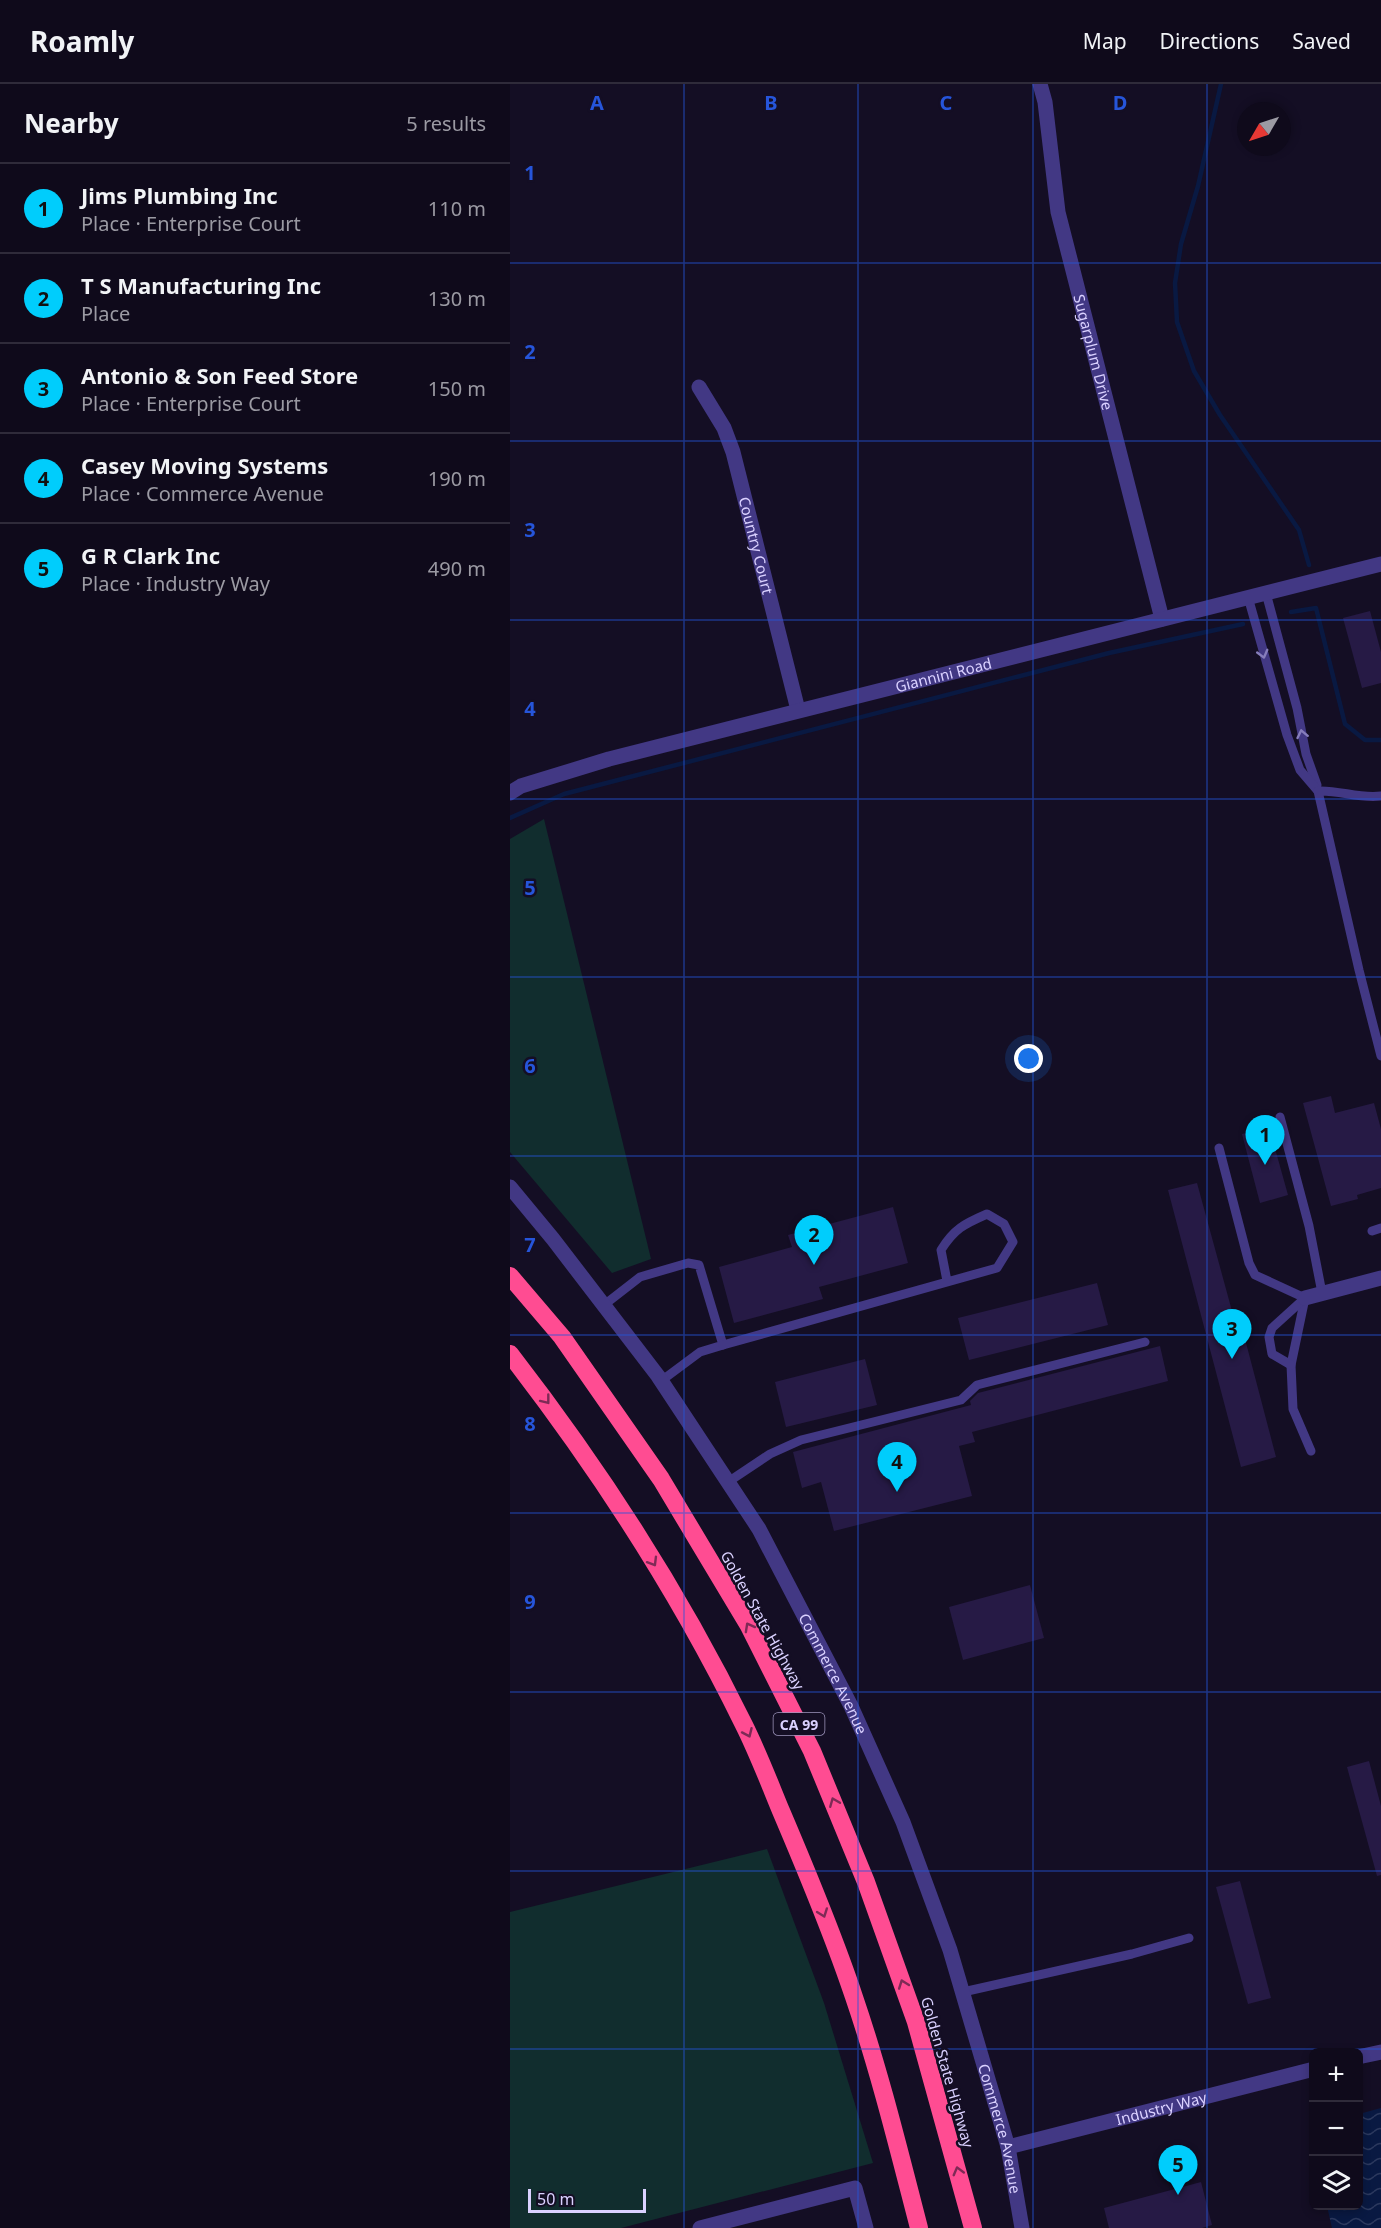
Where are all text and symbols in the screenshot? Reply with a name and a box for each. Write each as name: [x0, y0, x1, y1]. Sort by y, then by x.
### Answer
text: Roamly: [30, 22, 134, 60]
text: Map: [1083, 27, 1127, 55]
text: Directions: [1160, 27, 1259, 55]
text: Saved: [1292, 27, 1351, 55]
text: A: [590, 89, 604, 116]
text: B: [764, 89, 778, 116]
text: C: [940, 89, 953, 116]
text: D: [1113, 89, 1127, 116]
north arrow: [1237, 102, 1291, 156]
text: Nearby: [24, 105, 119, 141]
text: 5 results: [406, 110, 486, 137]
text: 1: [524, 159, 536, 186]
text: Jims Plumbing Inc: [81, 180, 278, 210]
text: 1: [38, 195, 49, 222]
text: 110 m: [428, 195, 486, 222]
text: Place · Enterprise Court: [81, 210, 301, 237]
text: T S Manufacturing Inc: [81, 270, 321, 300]
text: 2: [38, 285, 49, 312]
text: 130 m: [428, 285, 486, 312]
street label: Sugarplum Drive: [1069, 292, 1118, 412]
text: Place: [81, 300, 130, 327]
text: 2: [524, 338, 536, 365]
text: Antonio & Son Feed Store: [81, 360, 358, 390]
text: 3: [38, 375, 49, 402]
text: 150 m: [428, 375, 486, 402]
text: Place · Enterprise Court: [81, 390, 301, 417]
text: Casey Moving Systems: [81, 450, 328, 480]
text: 4: [38, 465, 49, 492]
text: 190 m: [428, 465, 486, 492]
text: Place · Commerce Avenue: [81, 480, 324, 507]
street label: Country Court: [735, 495, 779, 597]
text: 3: [524, 516, 536, 543]
text: G R Clark Inc: [81, 540, 220, 570]
text: 5: [38, 555, 49, 582]
text: 490 m: [428, 555, 486, 582]
text: Place · Industry Way: [81, 570, 270, 597]
one-way arrow: [1256, 649, 1269, 659]
street label: Giannini Road: [893, 653, 994, 696]
text: 4: [524, 695, 536, 722]
one-way arrow: [1296, 730, 1309, 740]
text: 5: [524, 874, 536, 901]
your location: [1014, 1044, 1043, 1073]
text: 6: [524, 1052, 536, 1079]
pin: 1: [1246, 1116, 1284, 1165]
pin: 2: [794, 1216, 834, 1265]
text: 7: [524, 1231, 536, 1258]
pin: 3: [1212, 1310, 1252, 1359]
one-way arrow: [538, 1393, 549, 1404]
text: 8: [524, 1410, 536, 1437]
pin: 4: [878, 1442, 916, 1492]
street label: Golden State Highway: [716, 1547, 810, 1693]
one-way arrow: [646, 1556, 658, 1566]
text: 9: [524, 1588, 536, 1615]
street label: Commerce Avenue: [794, 1610, 872, 1737]
one-way arrow: [745, 1622, 756, 1633]
road number: CA 99: [774, 1713, 824, 1735]
one-way arrow: [740, 1727, 752, 1738]
one-way arrow: [829, 1798, 841, 1809]
one-way arrow: [816, 1907, 829, 1917]
one-way arrow: [897, 1980, 910, 1990]
street label: Golden State Highway: [917, 1994, 979, 2150]
map controls: [1309, 2048, 1363, 2210]
button: +: [1309, 2048, 1363, 2102]
street label: Commerce Avenue: [974, 2061, 1026, 2195]
street label: Industry Way: [1114, 2087, 1209, 2129]
button: −: [1309, 2102, 1363, 2156]
pin: 5: [1158, 2146, 1198, 2195]
button: layers: [1309, 2156, 1363, 2210]
one-way arrow: [953, 2167, 966, 2177]
scale bar: [528, 2186, 646, 2214]
text: 50 m: [537, 2188, 574, 2210]

